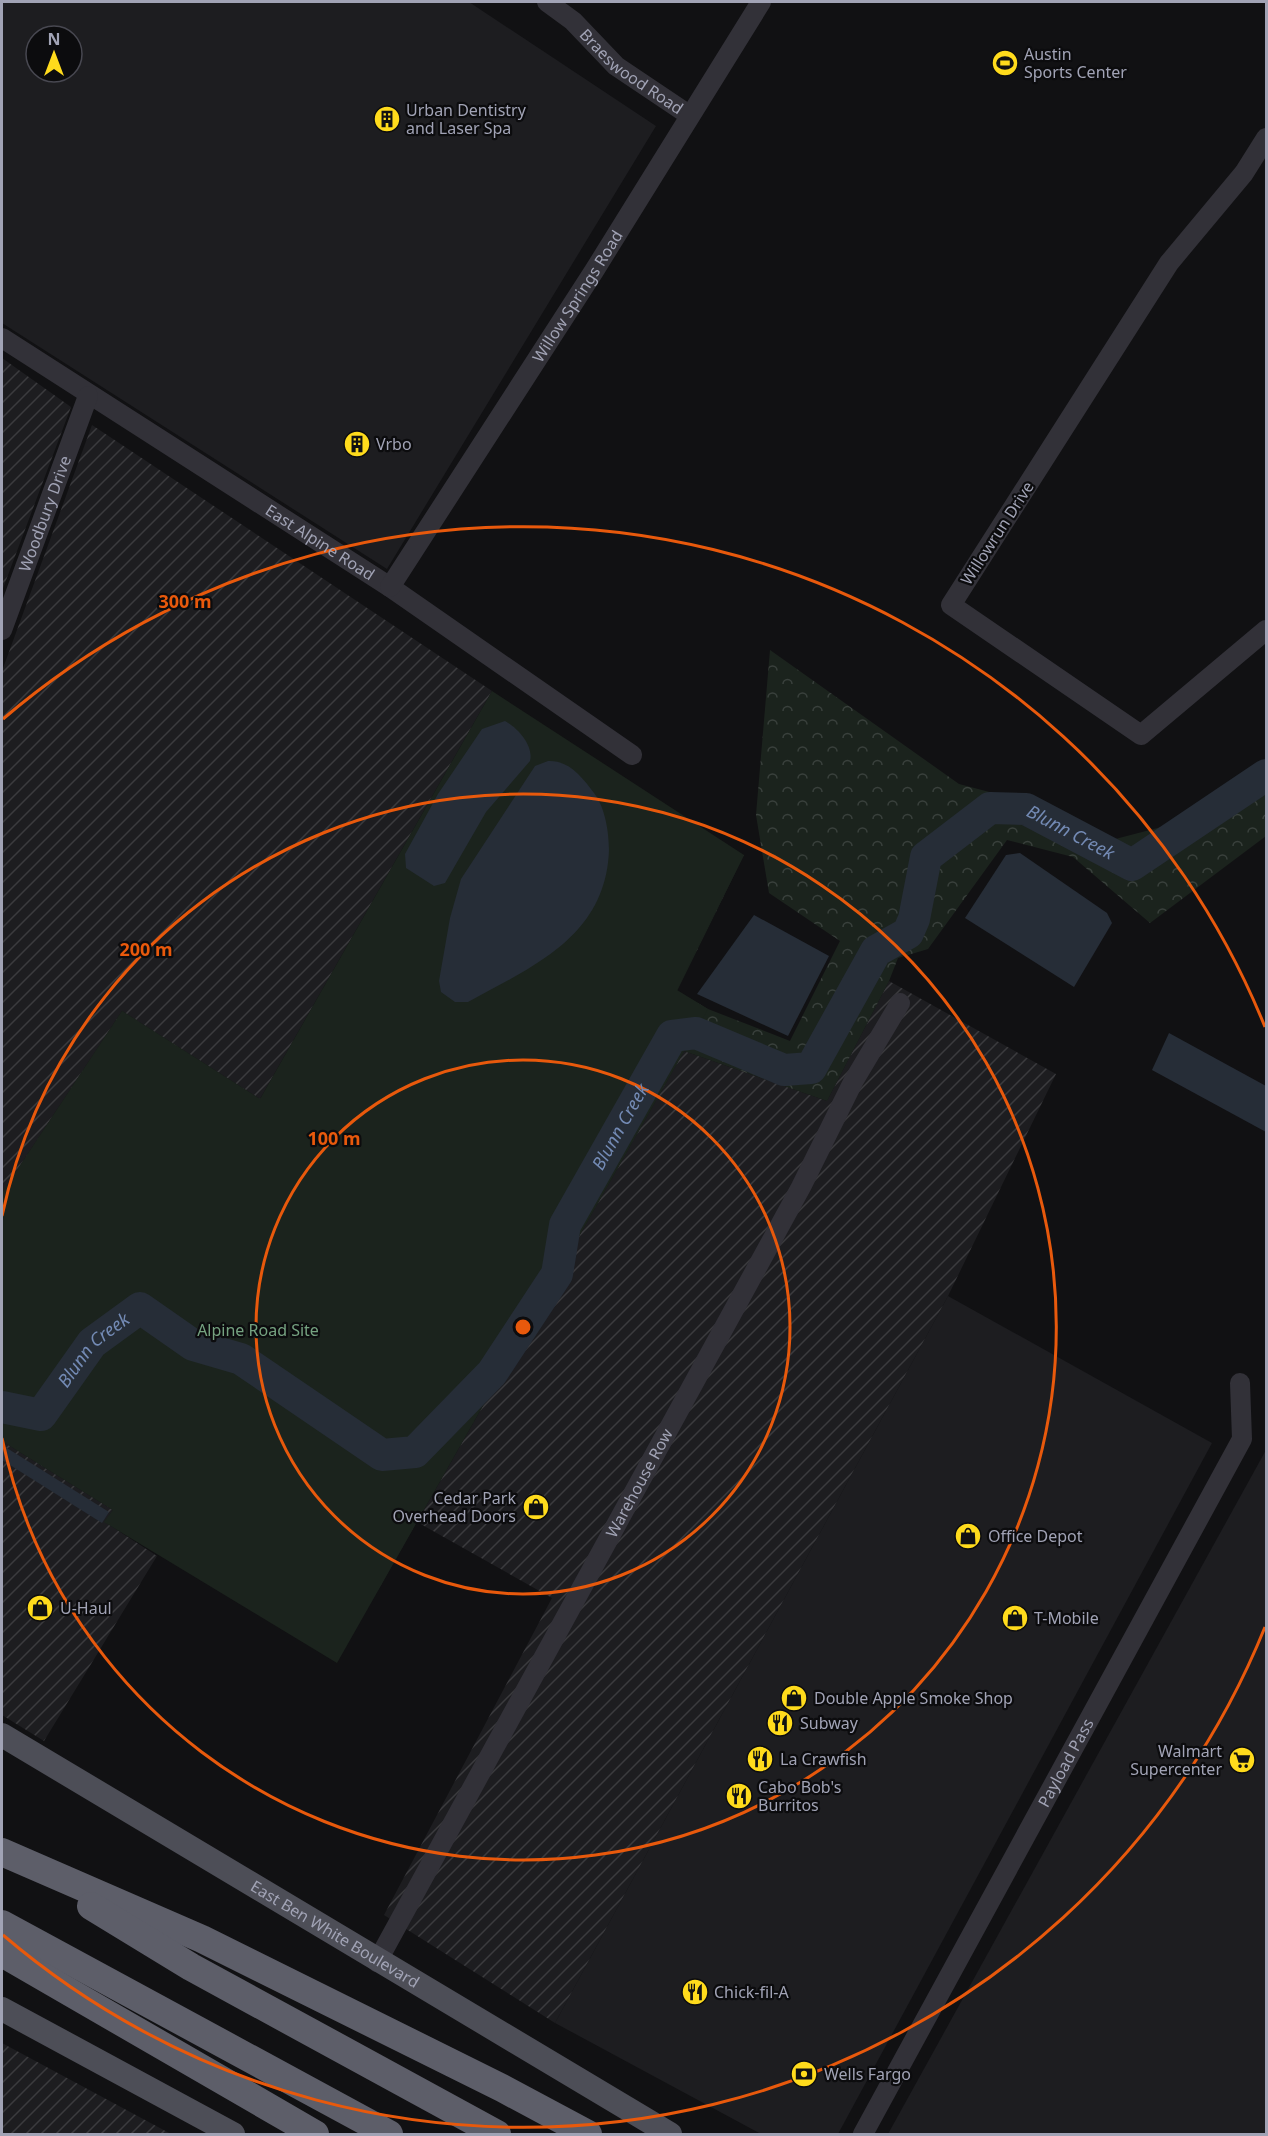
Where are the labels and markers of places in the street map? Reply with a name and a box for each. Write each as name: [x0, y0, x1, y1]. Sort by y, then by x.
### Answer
place label: Austin Sports Center: [1024, 43, 1127, 83]
sports icon: Austin Sports Center: [990, 48, 1020, 78]
place label: Urban Dentistry and Laser Spa: [406, 99, 527, 139]
building icon: Urban Dentistry and Laser Spa: [372, 104, 402, 134]
building icon: Vrbo: [342, 429, 372, 459]
place label: Vrbo: [376, 433, 412, 455]
centre of rings: [513, 1317, 533, 1337]
place label: Cedar Park Overhead Doors: [393, 1487, 516, 1527]
shop icon: Cedar Park Overhead Doors: [521, 1492, 551, 1522]
shop icon: Office Depot: [953, 1521, 983, 1551]
place label: Office Depot: [988, 1525, 1083, 1547]
shop icon: U-Haul: [25, 1593, 55, 1623]
place label: U-Haul: [60, 1597, 112, 1619]
shop icon: T-Mobile: [1000, 1603, 1030, 1633]
place label: T-Mobile: [1034, 1607, 1099, 1629]
shop icon: Double Apple Smoke Shop: [779, 1683, 809, 1713]
place label: Double Apple Smoke Shop: [814, 1687, 1013, 1709]
restaurant icon: Subway: [765, 1708, 795, 1738]
place label: Subway: [800, 1712, 859, 1734]
place label: Walmart Supercenter: [1130, 1740, 1222, 1780]
restaurant icon: La Crawfish: [745, 1744, 775, 1774]
supermarket icon: Walmart Supercenter: [1227, 1745, 1257, 1775]
place label: La Crawfish: [780, 1748, 867, 1770]
place label: Cabo Bob's Burritos: [758, 1776, 841, 1816]
restaurant icon: Cabo Bob's Burritos: [724, 1781, 754, 1811]
restaurant icon: Chick-fil-A: [680, 1977, 710, 2007]
place label: Chick-fil-A: [714, 1981, 789, 2003]
bank icon: Wells Fargo: [789, 2059, 819, 2089]
place label: Wells Fargo: [824, 2063, 911, 2085]

